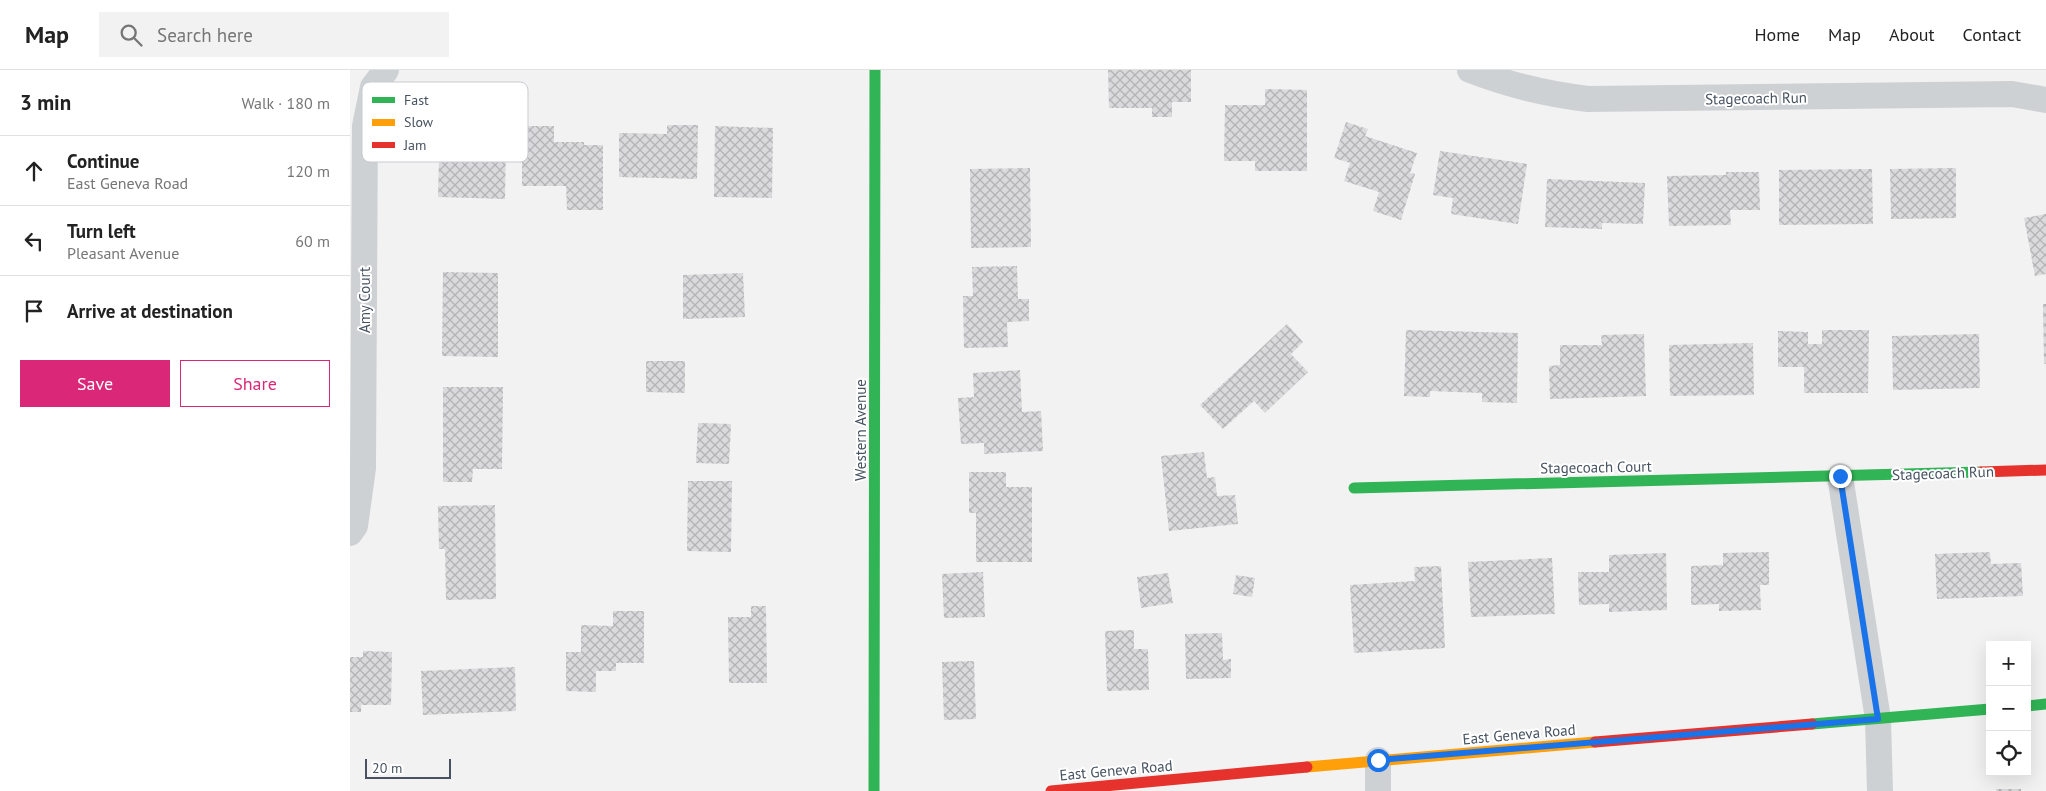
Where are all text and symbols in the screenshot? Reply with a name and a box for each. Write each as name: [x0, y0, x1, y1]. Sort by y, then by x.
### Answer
search box: [99, 12, 449, 57]
text: Map: [25, 19, 69, 50]
icon: search: [117, 21, 145, 49]
text: Search here: [157, 23, 253, 47]
text: Home: [1754, 23, 1800, 46]
text: Map: [1828, 23, 1861, 46]
text: About: [1889, 23, 1935, 46]
text: Contact: [1963, 23, 2021, 46]
legend: [362, 82, 528, 162]
street label: Stagecoach Run: [1705, 88, 1807, 108]
text: 3 min: [20, 89, 71, 116]
text: Fast: [404, 91, 429, 109]
text: Walk · 180 m: [241, 93, 330, 113]
text: Slow: [404, 113, 434, 131]
text: Jam: [403, 136, 426, 154]
text: Continue: [67, 149, 139, 173]
icon: ahead: [20, 157, 48, 185]
text: 120 m: [287, 161, 330, 181]
text: East Geneva Road: [67, 173, 188, 193]
text: Turn left: [67, 219, 136, 243]
icon: left: [20, 227, 48, 255]
text: 60 m: [295, 231, 330, 251]
text: Pleasant Avenue: [67, 243, 179, 263]
street label: Amy Court: [355, 267, 374, 333]
icon: arrive: [20, 297, 48, 325]
text: Arrive at destination: [67, 299, 233, 323]
button: Save: [20, 360, 170, 407]
button: Share: [180, 360, 330, 407]
street label: Western Avenue: [851, 379, 870, 481]
street label: Stagecoach Court: [1540, 457, 1652, 477]
street label: Stagecoach Run: [1892, 462, 1994, 484]
route end: [1829, 465, 1852, 488]
map controls: [1986, 641, 2031, 776]
button: +: [1986, 641, 2031, 686]
button: −: [1986, 686, 2031, 731]
street label: East Geneva Road: [1462, 720, 1576, 748]
button: locate: [1986, 731, 2031, 776]
route start: [1367, 749, 1390, 772]
scale bar: [365, 756, 451, 779]
street label: East Geneva Road: [1059, 756, 1173, 784]
text: 20 m: [372, 759, 402, 777]

